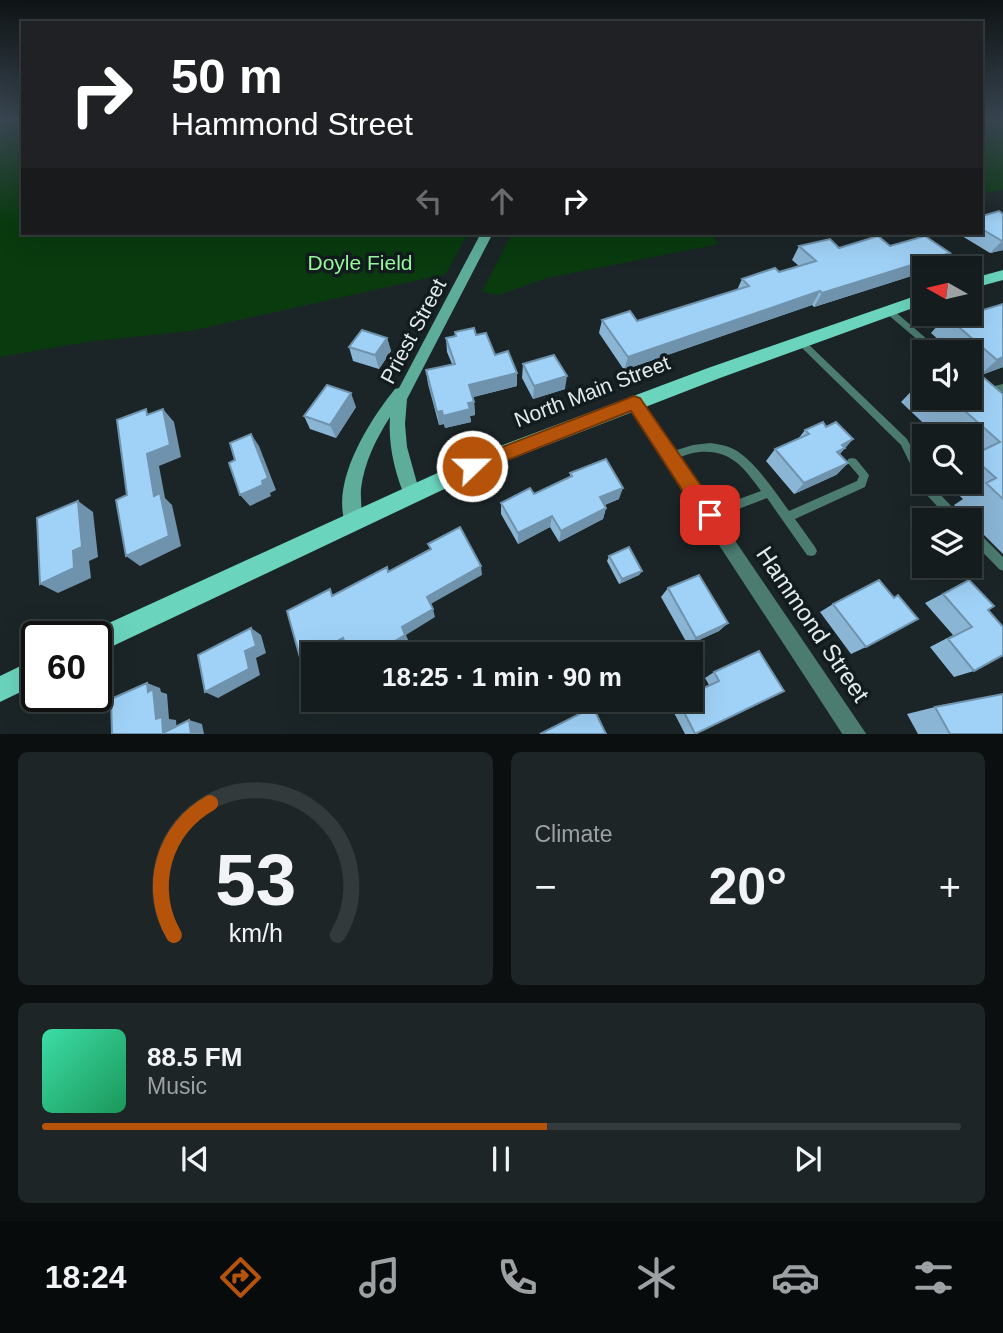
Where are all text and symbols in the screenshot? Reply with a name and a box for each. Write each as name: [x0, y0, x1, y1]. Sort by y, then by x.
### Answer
icon: right: [56, 49, 147, 140]
text: 50 m: [171, 49, 283, 103]
text: Hammond Street: [171, 106, 413, 142]
icon: left: [410, 182, 448, 220]
icon: ahead: [483, 182, 521, 220]
icon: right: [556, 182, 594, 220]
park label: Doyle Field: [307, 251, 413, 274]
north arrow: [912, 256, 982, 326]
map controls: [912, 256, 982, 578]
street label: Priest Street: [376, 274, 450, 387]
button: sound: [912, 340, 982, 410]
street label: North Main Street: [511, 351, 673, 431]
button: search: [912, 424, 982, 494]
position arrow: [435, 429, 509, 503]
pin: [680, 485, 740, 545]
icon: arrive: [691, 496, 729, 534]
button: layers: [912, 508, 982, 578]
street label: Hammond Street: [751, 541, 875, 707]
speed limit sign: 60: [21, 621, 112, 712]
text: 18:25 · 1 min · 90 m: [382, 662, 622, 692]
text: Climate: [535, 821, 612, 847]
text: 53: [215, 839, 296, 920]
text: 20°: [708, 857, 787, 915]
text: −: [535, 866, 557, 908]
text: +: [939, 866, 961, 908]
text: km/h: [228, 918, 282, 946]
text: 88.5 FM: [147, 1042, 242, 1072]
text: Music: [147, 1073, 207, 1099]
icon: previous: [176, 1140, 214, 1178]
icon: pause: [482, 1140, 520, 1178]
icon: next: [789, 1140, 827, 1178]
icon: directions: [216, 1253, 265, 1302]
icon: music: [355, 1253, 404, 1302]
icon: phone: [493, 1253, 542, 1302]
icon: climate: [632, 1253, 681, 1302]
icon: car: [771, 1253, 820, 1302]
icon: filters: [909, 1253, 958, 1302]
text: 18:24: [45, 1259, 127, 1295]

